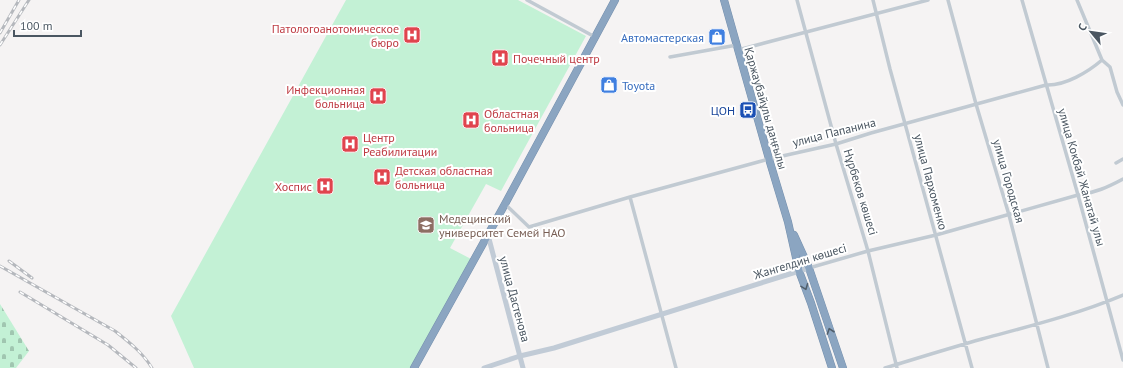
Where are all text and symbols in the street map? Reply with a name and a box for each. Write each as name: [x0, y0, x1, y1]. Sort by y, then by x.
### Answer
scale bar: [14, 12, 81, 38]
north arrow: [1071, 12, 1111, 52]
text: 100 m: [20, 18, 53, 33]
place label: Патологоанотомическое бюро: [272, 21, 399, 50]
text: С: [1075, 21, 1090, 33]
hospital icon: Патологоанотомическое бюро: [402, 25, 422, 45]
shop icon: Автомастерская: [707, 27, 727, 47]
place label: Автомастерская: [621, 30, 704, 45]
street label: Қаржаубайұлы даңғылы: [741, 45, 791, 171]
hospital icon: Почечный центр: [490, 48, 510, 68]
place label: Почечный центр: [513, 51, 600, 66]
shop icon: Toyota: [599, 75, 619, 95]
place label: Toyota: [622, 78, 655, 93]
place label: Инфекционная больница: [286, 82, 365, 111]
hospital icon: Инфекционная больница: [368, 86, 388, 106]
bus stop icon: ЦОН: [738, 100, 758, 120]
place label: ЦОН: [711, 103, 735, 118]
place label: Областная больница: [484, 106, 539, 135]
street label: улица Кокбай Жанатай улы: [1055, 106, 1109, 248]
hospital icon: Областная больница: [461, 110, 481, 130]
street label: улица Папанина: [791, 114, 877, 150]
place label: Центр Реабилитации: [363, 130, 437, 159]
street label: улица Пархоменко: [911, 132, 951, 232]
hospital icon: Центр Реабилитации: [340, 134, 360, 154]
street label: улица Городская: [990, 137, 1028, 225]
street label: Нұрбеков көшесі: [841, 147, 881, 237]
place label: Детская областная больница: [395, 163, 492, 192]
hospital icon: Детская областная больница: [372, 167, 392, 187]
hospital icon: Хоспис: [315, 176, 335, 196]
place label: Хоспис: [275, 179, 313, 194]
place label: Медецинский университет Семей НАО: [439, 211, 566, 240]
school or university icon: Медецинский университет Семей НАО: [416, 215, 436, 235]
street label: Жангелдин көшесі: [751, 240, 848, 283]
street label: улица Дастенова: [496, 254, 534, 344]
one-way arrow: [800, 282, 808, 290]
one-way arrow: [827, 328, 835, 335]

